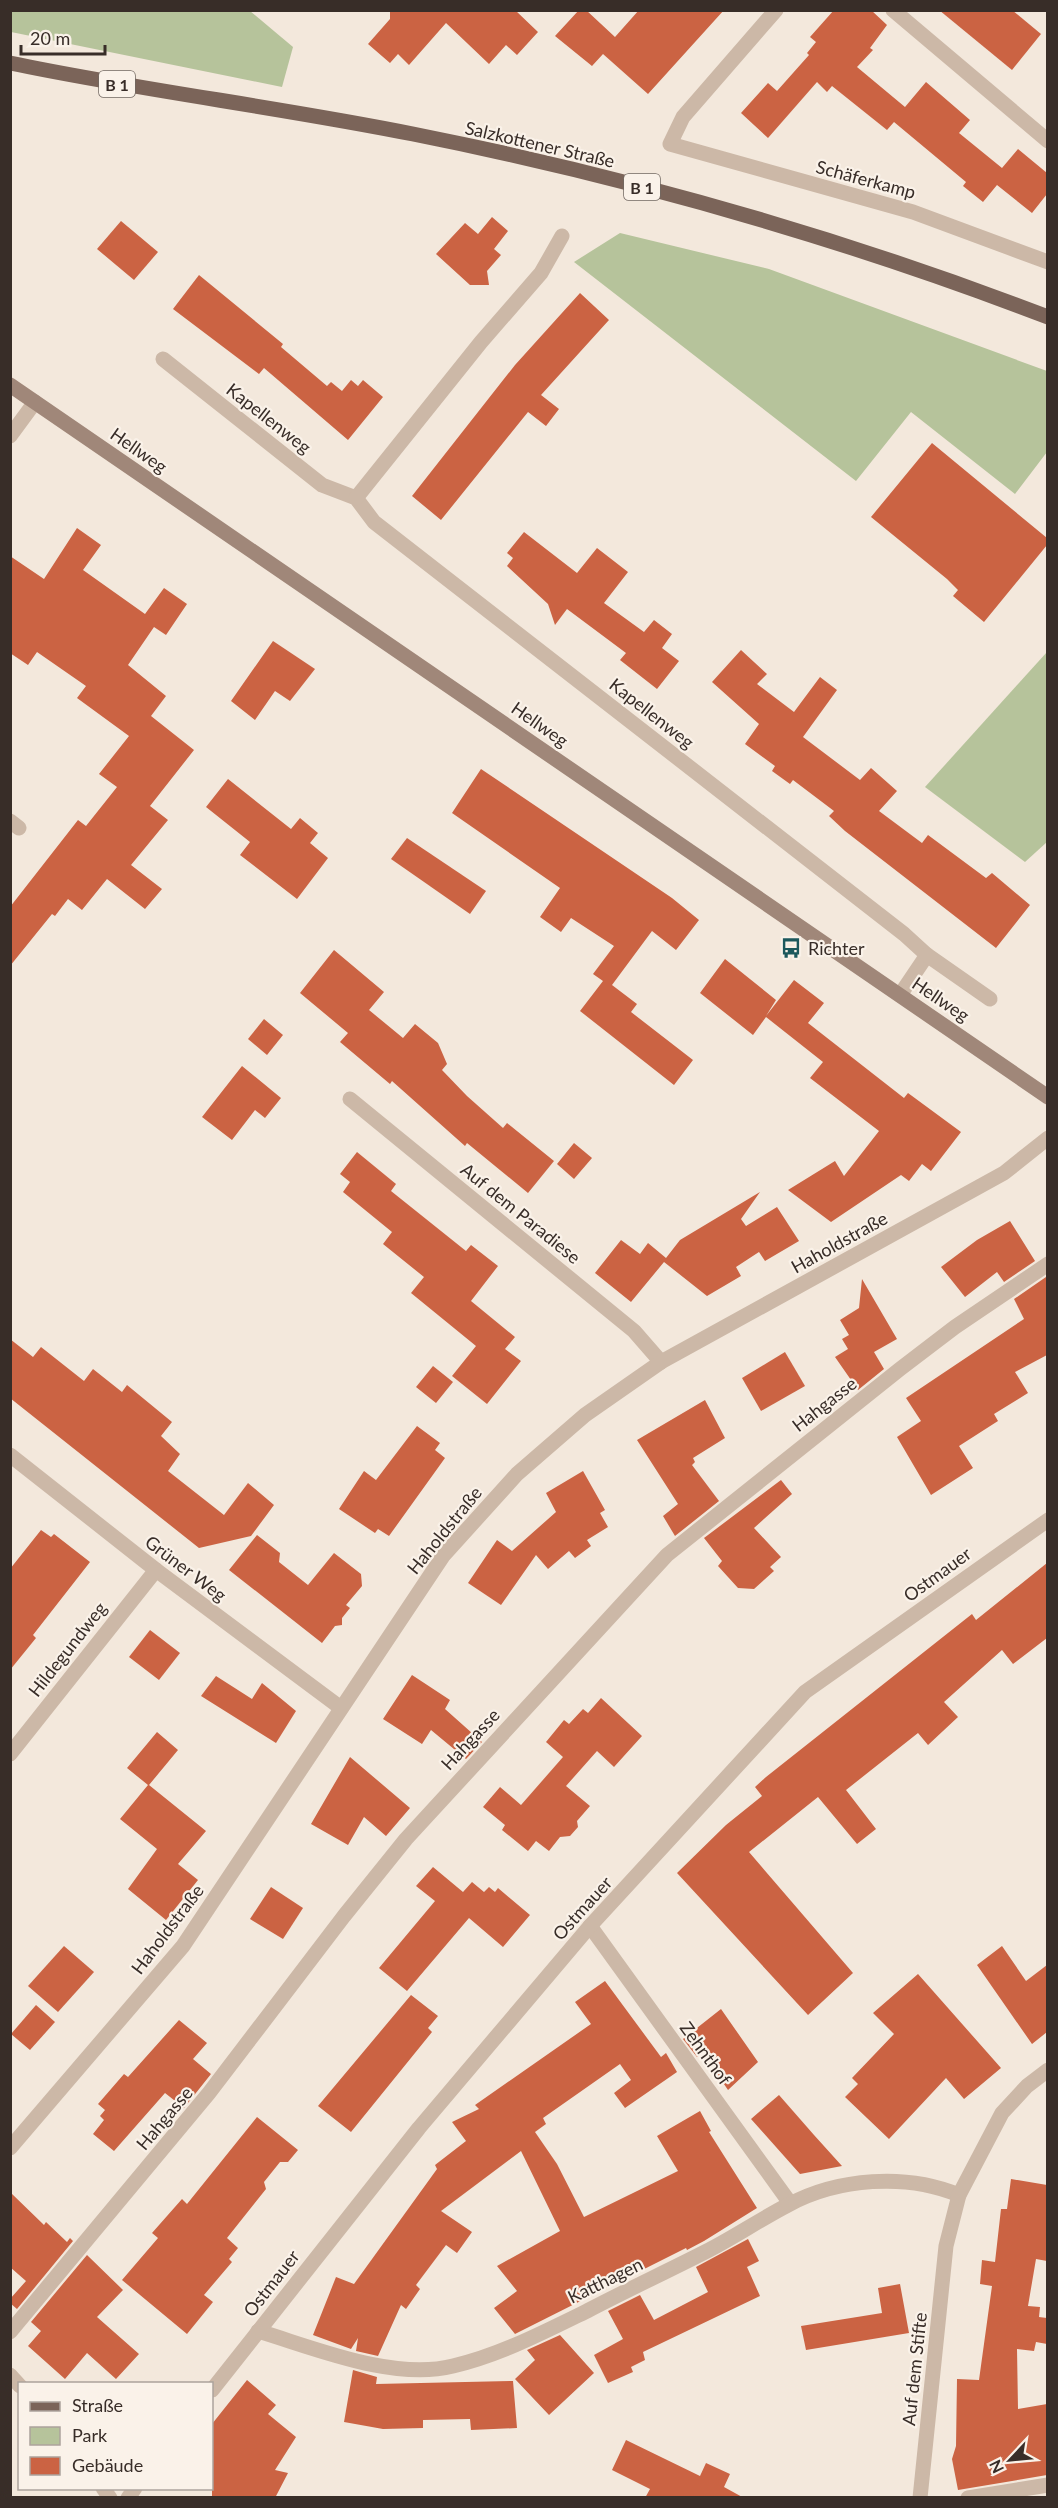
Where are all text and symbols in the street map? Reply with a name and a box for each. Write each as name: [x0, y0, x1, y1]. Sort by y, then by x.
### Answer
scale bar: [21, 18, 105, 56]
text: 20 m: [30, 27, 70, 49]
road number: B 1: [99, 71, 135, 97]
street label: Salzkottener Straße: [463, 116, 617, 172]
street label: Schäferkamp: [814, 155, 918, 203]
road number: B 1: [624, 174, 660, 200]
street label: Kapellenweg: [222, 378, 316, 458]
street label: Hellweg: [106, 423, 172, 477]
street label: Kapellenweg: [605, 673, 699, 753]
street label: Hellweg: [507, 697, 573, 751]
bus stop icon: Richter: [779, 936, 803, 960]
place label: Richter: [808, 937, 865, 959]
street label: Hellweg: [908, 972, 974, 1026]
street label: Auf dem Paradiese: [457, 1158, 585, 1268]
street label: Haholdstraße: [787, 1207, 891, 1277]
street label: Hahgasse: [787, 1372, 861, 1436]
street label: Haholdstraße: [402, 1482, 486, 1578]
street label: Grüner Weg: [141, 1530, 231, 1606]
street label: Ostmauer: [899, 1542, 976, 1606]
street label: Hildegundweg: [23, 1597, 111, 1701]
street label: Hahgasse: [436, 1704, 504, 1774]
street label: Ostmauer: [548, 1871, 617, 1944]
street label: Haholdstraße: [126, 1880, 208, 1978]
street label: Zehnthof: [676, 2017, 737, 2089]
street label: Hahgasse: [131, 2082, 197, 2154]
street label: Ostmauer: [238, 2245, 304, 2321]
street label: Katthagen: [564, 2252, 646, 2308]
street label: Auf dem Stifte: [897, 2311, 931, 2427]
legend: [18, 2382, 213, 2490]
text: Straße: [72, 2394, 123, 2416]
text: Park: [72, 2424, 108, 2446]
north arrow: [980, 2430, 1040, 2490]
text: Gebäude: [72, 2454, 143, 2476]
text: N: [985, 2457, 1007, 2476]

